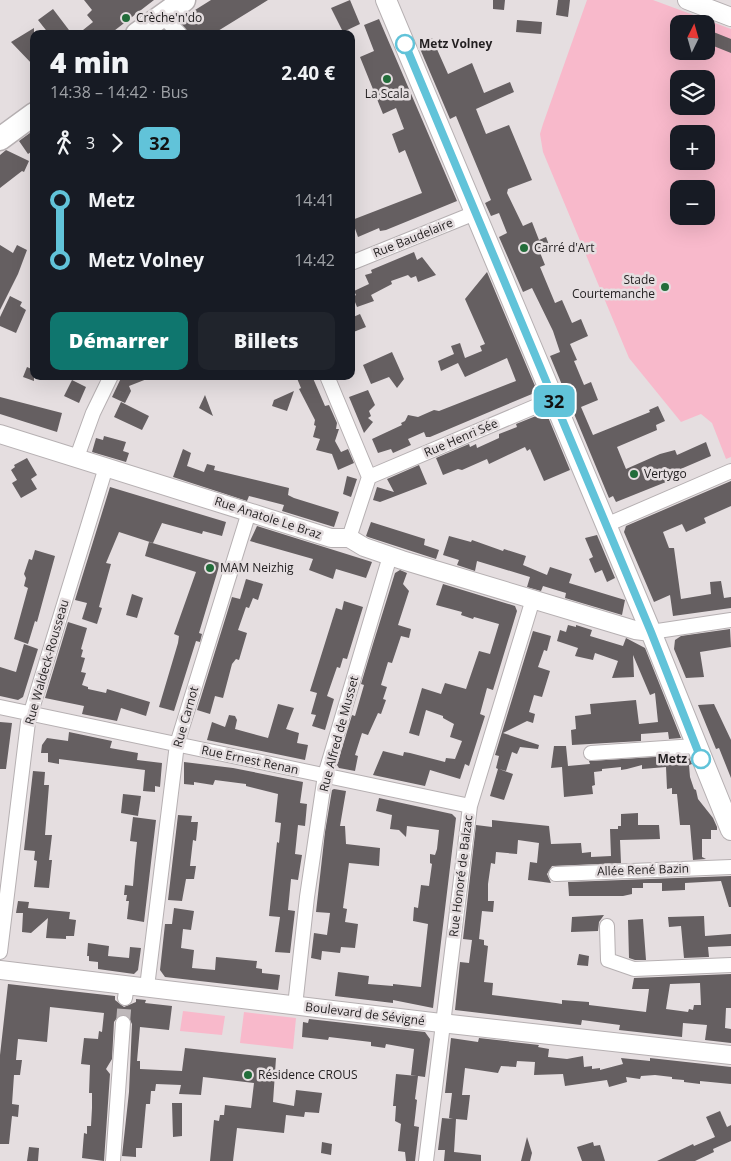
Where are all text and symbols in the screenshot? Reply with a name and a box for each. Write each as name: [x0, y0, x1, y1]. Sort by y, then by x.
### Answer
place label: Crèche'n'do: [136, 9, 202, 26]
marker: Crèche'n'do: [120, 12, 132, 24]
north arrow: [670, 15, 715, 60]
map controls: [670, 15, 715, 225]
marker: Metz Volney: [395, 34, 415, 54]
place label: Metz Volney: [419, 35, 492, 52]
text: 4 min: [50, 43, 130, 81]
text: 2.40 €: [281, 60, 335, 86]
button: layers: [670, 70, 715, 115]
marker: La Scala: [381, 73, 393, 85]
text: 14:38 – 14:42 · Bus: [50, 81, 188, 103]
place label: La Scala: [365, 85, 409, 102]
button: +: [670, 125, 715, 170]
icon: walk: [50, 129, 78, 157]
icon: forward: [103, 129, 131, 157]
text: 32: [149, 131, 170, 155]
text: 3: [86, 132, 95, 154]
button: −: [670, 180, 715, 225]
text: Metz: [88, 187, 135, 213]
text: 14:41: [294, 189, 335, 211]
street label: Rue Baudelaire: [370, 214, 456, 261]
place label: Carré d'Art: [534, 239, 595, 256]
marker: Carré d'Art: [518, 242, 530, 254]
text: Metz Volney: [88, 247, 204, 273]
text: 14:42: [294, 249, 335, 271]
place label: Stade Courtemanche: [572, 271, 655, 302]
marker: Stade Courtemanche: [659, 281, 671, 293]
button: Démarrer: [50, 312, 188, 370]
button: Billets: [198, 312, 335, 370]
line badge: 32: [532, 385, 576, 417]
text: 32: [544, 389, 564, 413]
street label: Rue Henri Sée: [421, 414, 501, 461]
place label: Vertygo: [644, 465, 687, 482]
marker: Vertygo: [628, 468, 640, 480]
street label: Rue Anatole Le Braz: [212, 492, 324, 543]
place label: MAM Neizhig: [220, 559, 294, 576]
marker: MAM Neizhig: [204, 562, 216, 574]
street label: Rue Waldeck-Rousseau: [20, 597, 73, 726]
street label: Rue Alfred de Musset: [315, 674, 362, 794]
street label: Rue Carnot: [169, 684, 202, 749]
street label: Rue Ernest Renan: [200, 741, 300, 778]
marker: Metz: [691, 749, 711, 769]
place label: Metz: [658, 750, 687, 767]
street label: Rue Honoré de Balzac: [445, 814, 476, 938]
street label: Allée René Bazin: [597, 859, 689, 880]
street label: Boulevard de Sévigné: [304, 998, 426, 1029]
place label: Résidence CROUS: [258, 1066, 358, 1083]
marker: Résidence CROUS: [242, 1069, 254, 1081]

